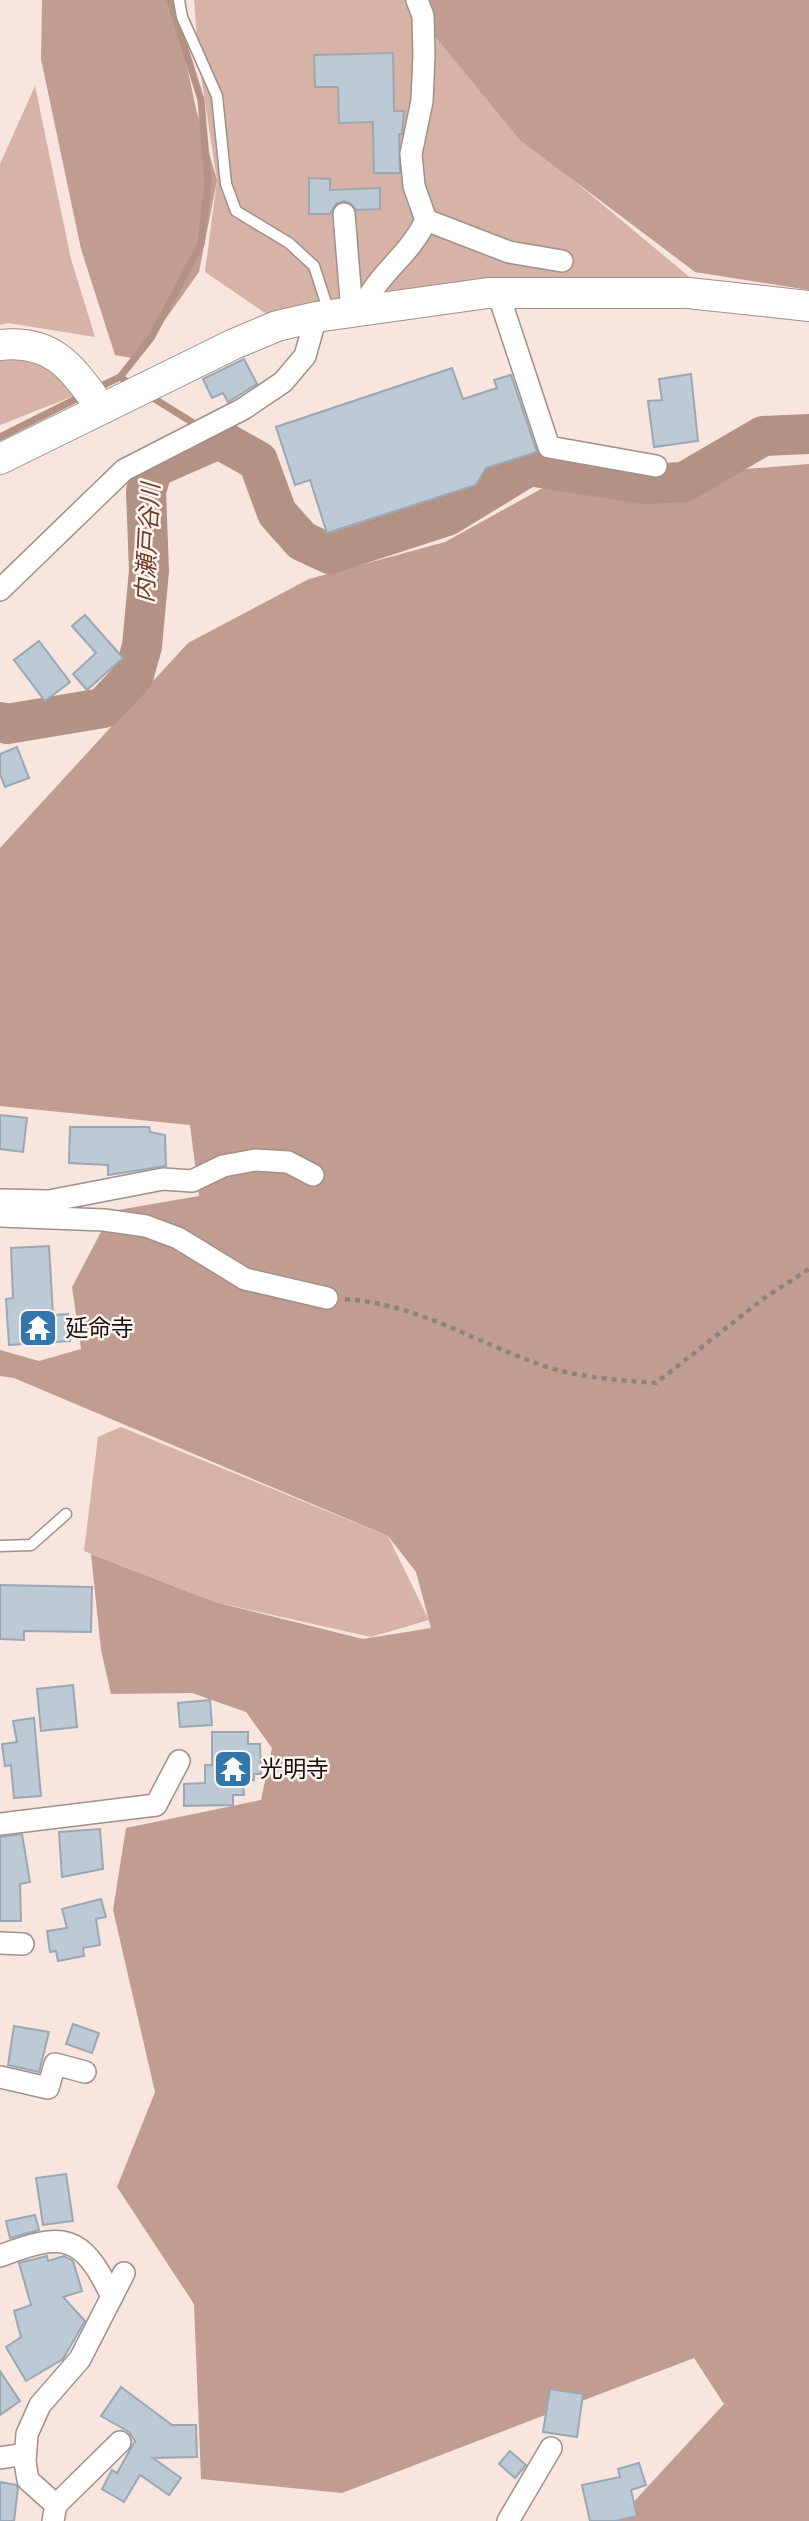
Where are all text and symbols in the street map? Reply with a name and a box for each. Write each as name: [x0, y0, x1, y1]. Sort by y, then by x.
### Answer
water label: 内瀬戸谷川: [127, 479, 166, 604]
temple icon: 延命寺: [17, 1307, 59, 1349]
place label: 延命寺: [65, 1311, 134, 1343]
temple icon: 光明寺: [212, 1748, 254, 1790]
place label: 光明寺: [260, 1752, 329, 1784]

